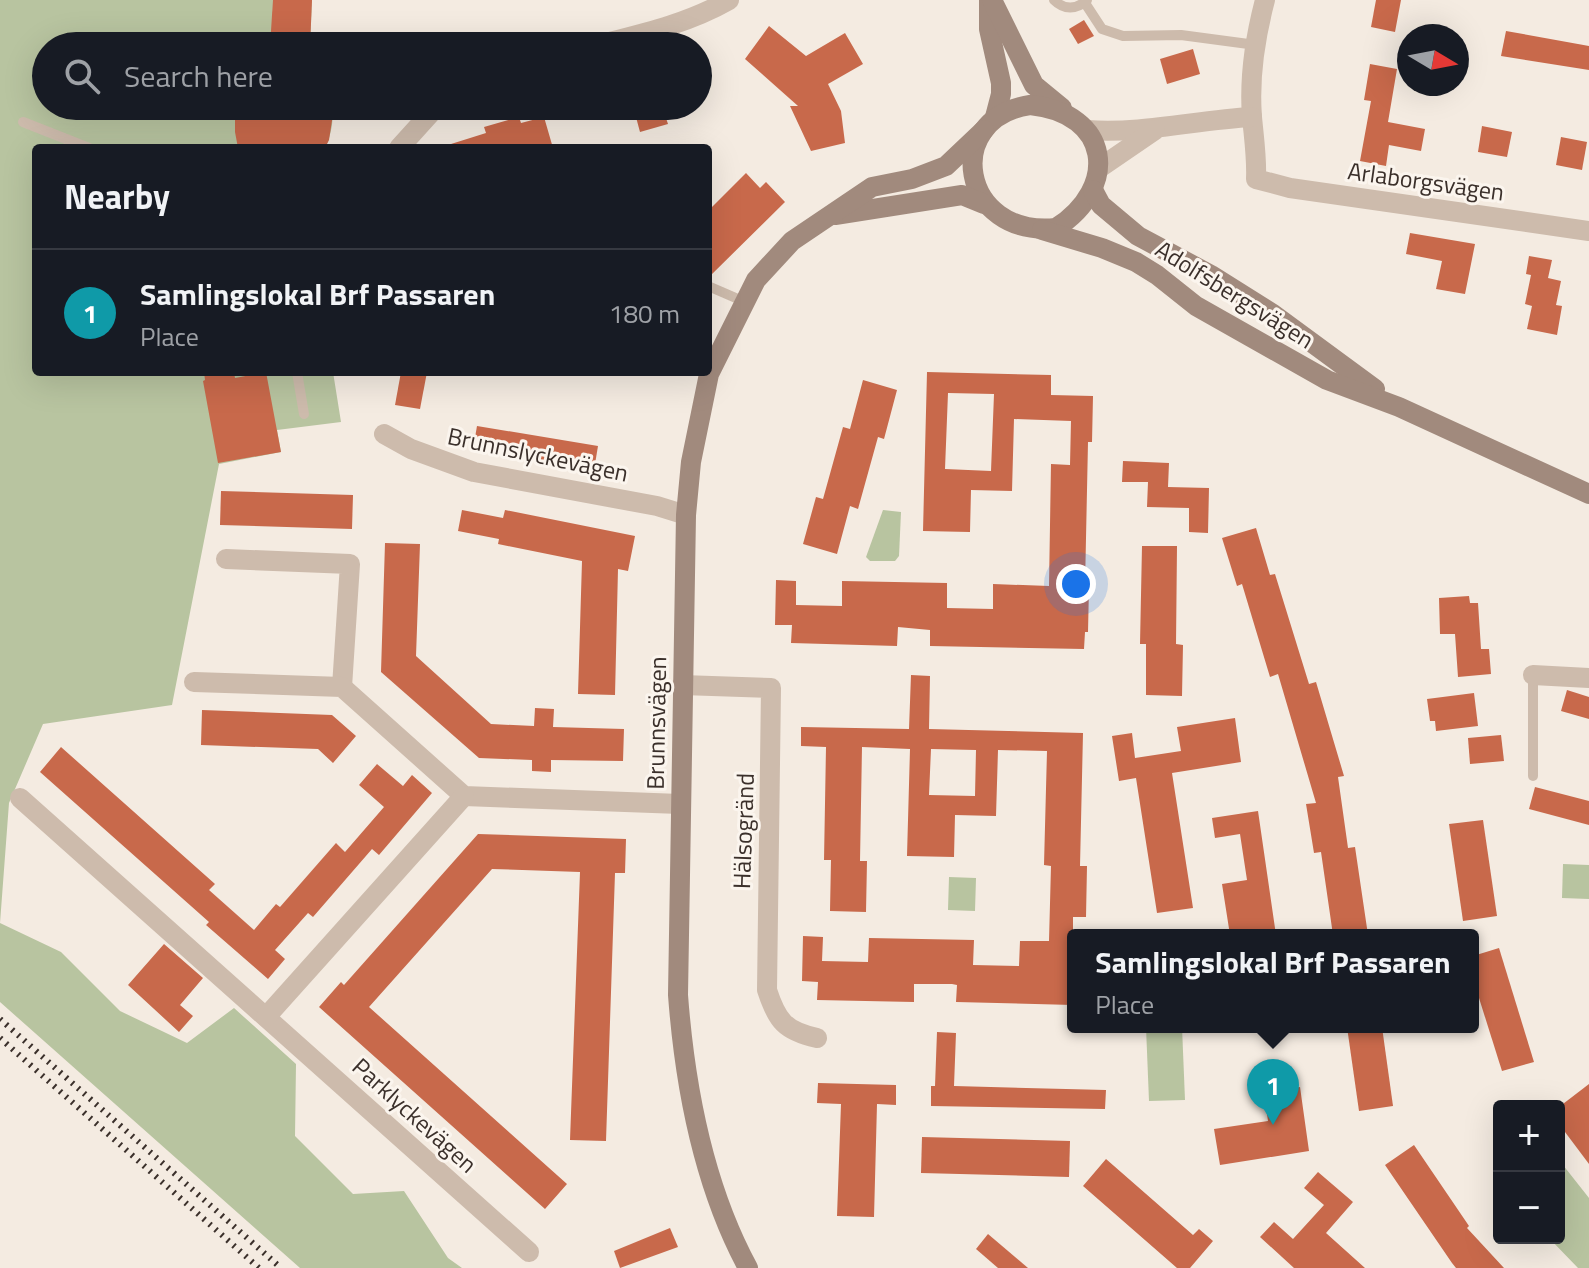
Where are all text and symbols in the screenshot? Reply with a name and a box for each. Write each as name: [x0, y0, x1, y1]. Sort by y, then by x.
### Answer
north arrow: [1397, 24, 1469, 96]
search box: [32, 32, 712, 120]
text: Search here: [124, 53, 273, 99]
icon: search: [60, 54, 104, 98]
street label: Arlaborgsvägen: [1345, 152, 1507, 210]
text: Nearby: [64, 170, 170, 222]
street label: Adolfsbergsvägen: [1149, 231, 1321, 357]
text: Samlingslokal Brf Passaren: [140, 271, 495, 317]
text: 1: [83, 294, 97, 333]
text: 180 m: [609, 294, 680, 333]
text: Place: [140, 317, 199, 356]
street label: Brunnslyckevägen: [444, 417, 632, 491]
your location: [1056, 564, 1096, 604]
street label: Brunnsvägen: [637, 656, 675, 790]
street label: Hälsogränd: [723, 772, 763, 890]
popup: [1067, 929, 1479, 1033]
text: Samlingslokal Brf Passaren: [1095, 939, 1451, 985]
text: Place: [1095, 985, 1154, 1024]
street label: Parklyckevägen: [345, 1049, 485, 1181]
pin: 1: [1247, 1059, 1299, 1125]
map controls: [1493, 1100, 1565, 1244]
button: +: [1493, 1100, 1565, 1172]
button: −: [1493, 1172, 1565, 1244]

